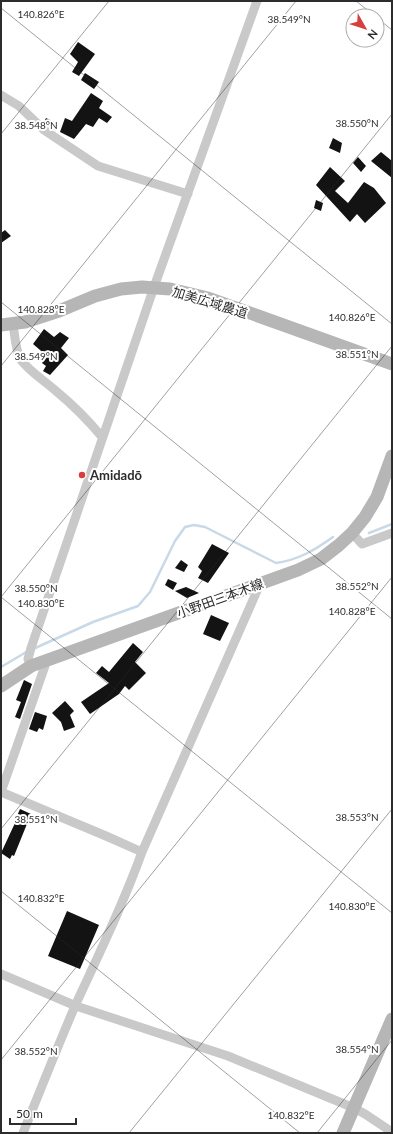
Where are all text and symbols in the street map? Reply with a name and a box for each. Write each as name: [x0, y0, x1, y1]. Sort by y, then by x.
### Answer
text: 140.826°E: [17, 8, 65, 20]
north arrow: [345, 8, 385, 48]
text: 38.549°N: [267, 13, 311, 25]
text: N: [365, 27, 381, 42]
text: 38.550°N: [335, 117, 379, 129]
text: 38.548°N: [14, 119, 58, 131]
street label: 加美広域農道: [170, 283, 250, 321]
text: 140.828°E: [17, 303, 65, 315]
text: 140.826°E: [328, 311, 376, 323]
text: 38.551°N: [335, 348, 379, 360]
text: 38.549°N: [14, 350, 58, 362]
place label: Amidadō: [89, 467, 143, 483]
marker: Amidadō: [77, 470, 87, 480]
street label: 小野田三本木線: [175, 575, 265, 621]
text: 38.552°N: [335, 580, 379, 592]
text: 38.550°N: [14, 582, 58, 594]
text: 140.830°E: [17, 597, 65, 609]
text: 140.828°E: [328, 605, 376, 617]
text: 38.553°N: [335, 811, 379, 823]
text: 38.551°N: [14, 813, 58, 825]
text: 140.832°E: [17, 892, 65, 904]
text: 140.830°E: [328, 900, 376, 912]
text: 38.554°N: [335, 1043, 379, 1055]
text: 38.552°N: [14, 1045, 58, 1057]
scale bar: [10, 1100, 76, 1126]
text: 50 m: [16, 1106, 43, 1121]
text: 140.832°E: [267, 1109, 315, 1121]

